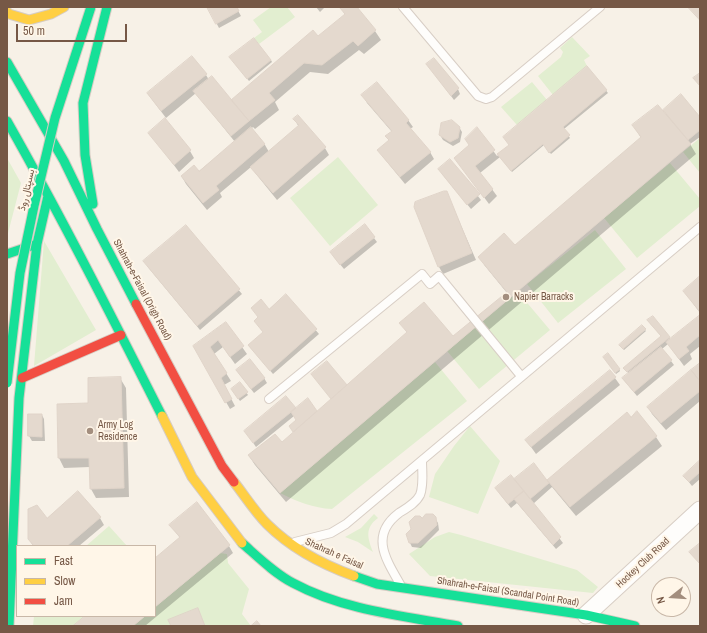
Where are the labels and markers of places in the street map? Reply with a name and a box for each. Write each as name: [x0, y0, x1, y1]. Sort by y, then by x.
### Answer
place label: Napier Barracks: [514, 291, 573, 303]
marker: Napier Barracks: [501, 292, 511, 302]
place label: Army Log Residence: [98, 419, 137, 442]
marker: Army Log Residence: [85, 426, 95, 436]

